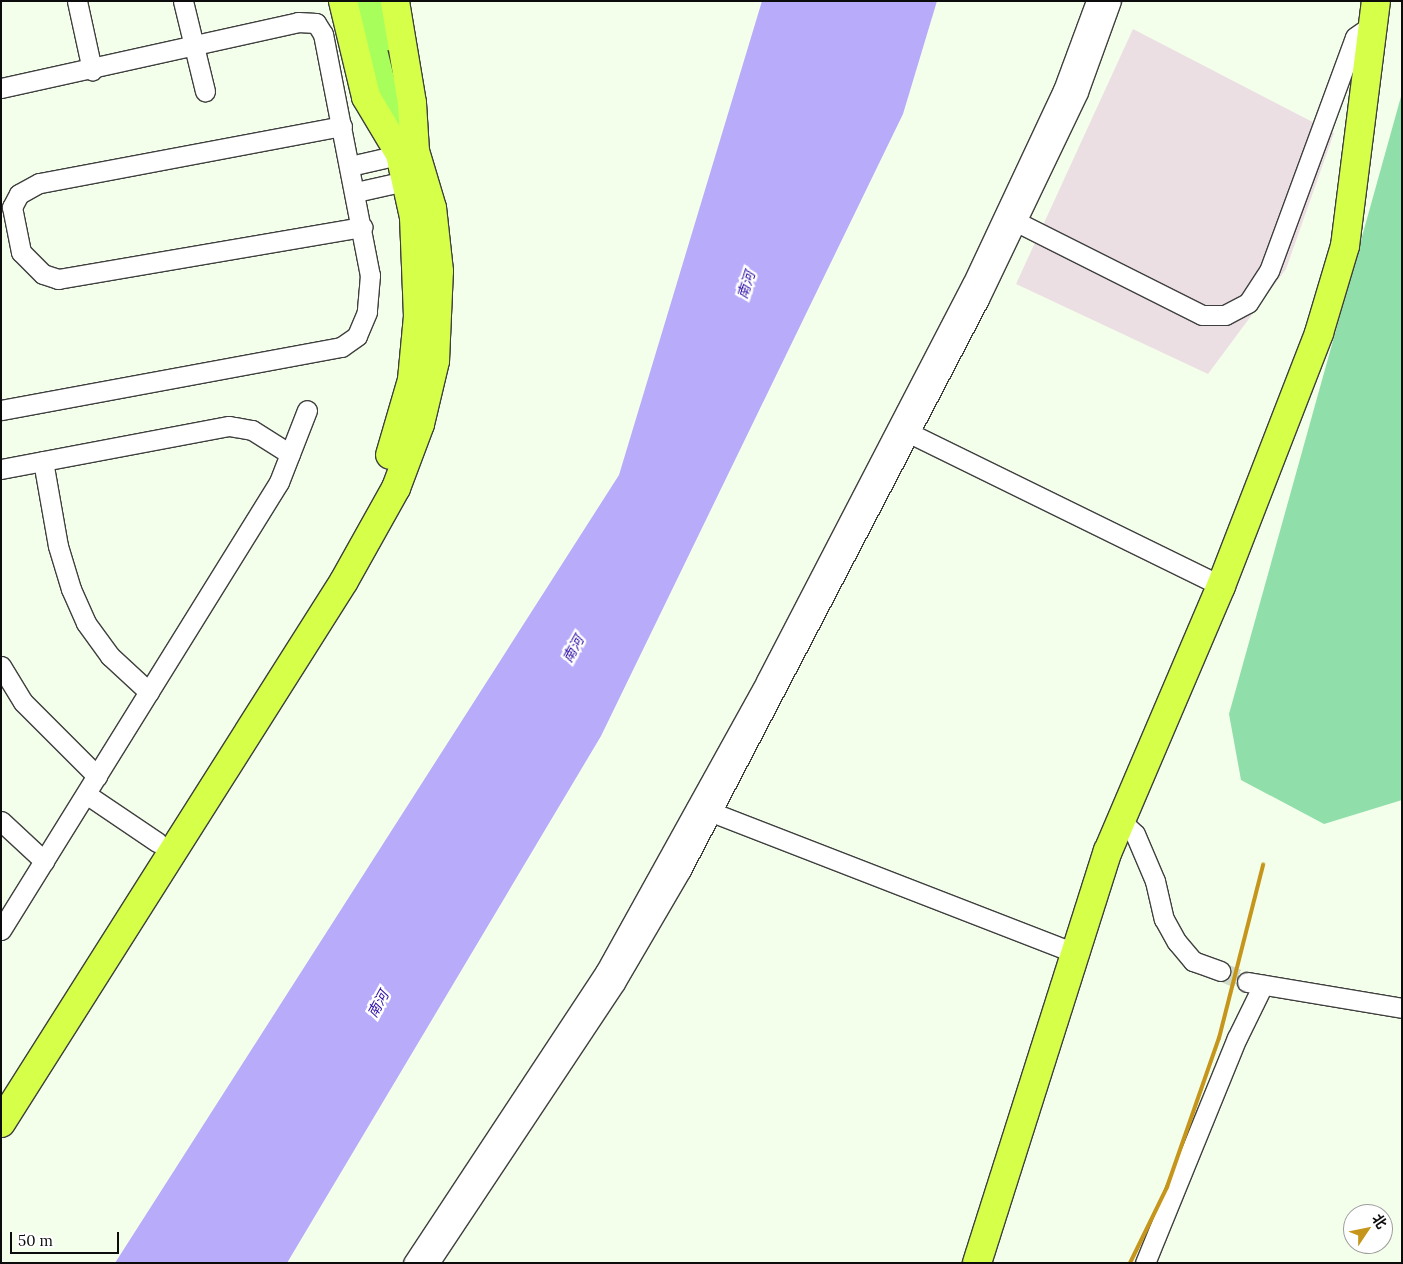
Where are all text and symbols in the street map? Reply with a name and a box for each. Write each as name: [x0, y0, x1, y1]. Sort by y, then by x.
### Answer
water label: 南河: [734, 269, 758, 301]
water label: 南河: [559, 633, 587, 665]
water label: 南河: [364, 988, 392, 1020]
north arrow: [1343, 1204, 1393, 1254]
text: 北: [1368, 1210, 1391, 1232]
scale bar: [12, 1222, 121, 1254]
text: 50 m: [18, 1231, 53, 1250]

